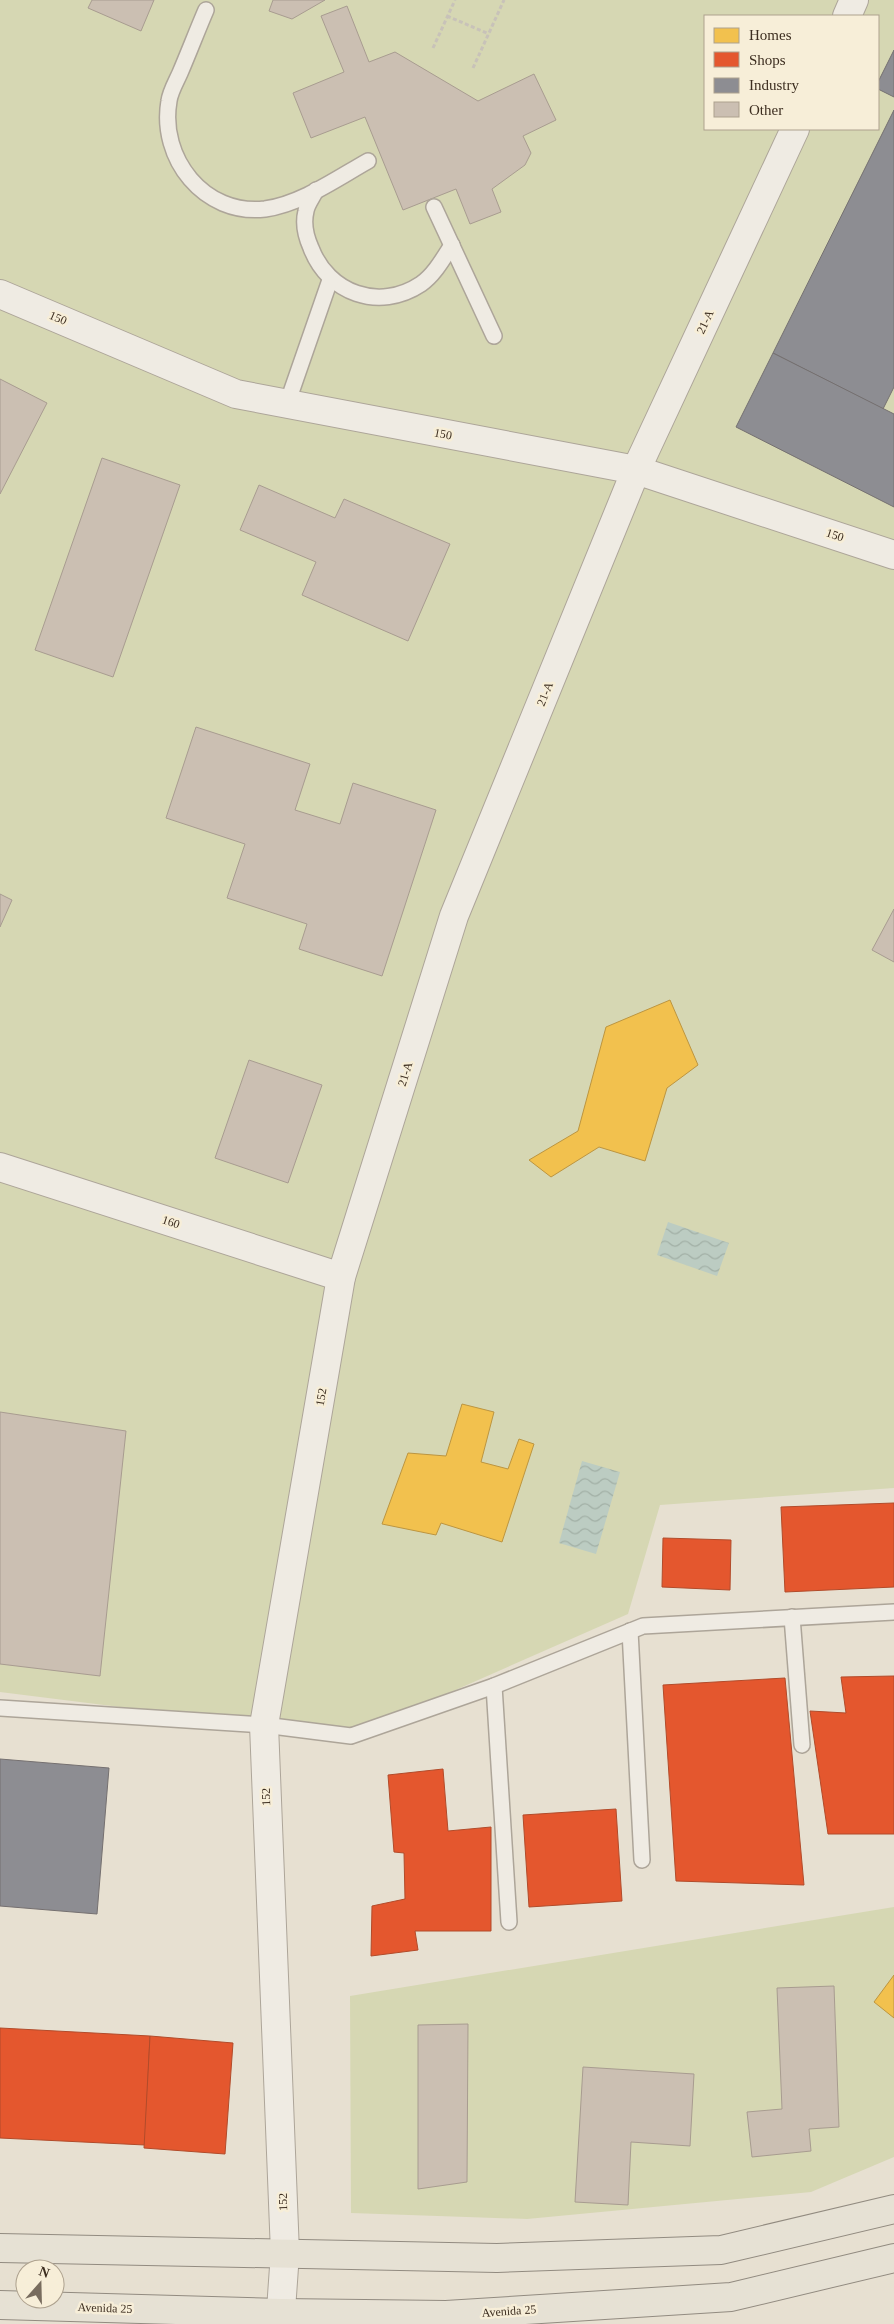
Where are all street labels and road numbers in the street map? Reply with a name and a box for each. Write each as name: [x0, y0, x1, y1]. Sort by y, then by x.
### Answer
street label: 150: [47, 308, 69, 328]
street label: 21-A: [693, 308, 717, 336]
street label: 150: [433, 425, 453, 443]
street label: 150: [824, 526, 846, 544]
street label: 21-A: [534, 680, 556, 708]
street label: 21-A: [395, 1060, 415, 1088]
street label: 160: [160, 1213, 182, 1231]
street label: 152: [313, 1387, 329, 1407]
street label: 152: [259, 1788, 273, 1806]
street label: 152: [276, 2193, 290, 2211]
street label: Avenida 25: [77, 2300, 133, 2316]
street label: Avenida 25: [481, 2302, 537, 2320]

